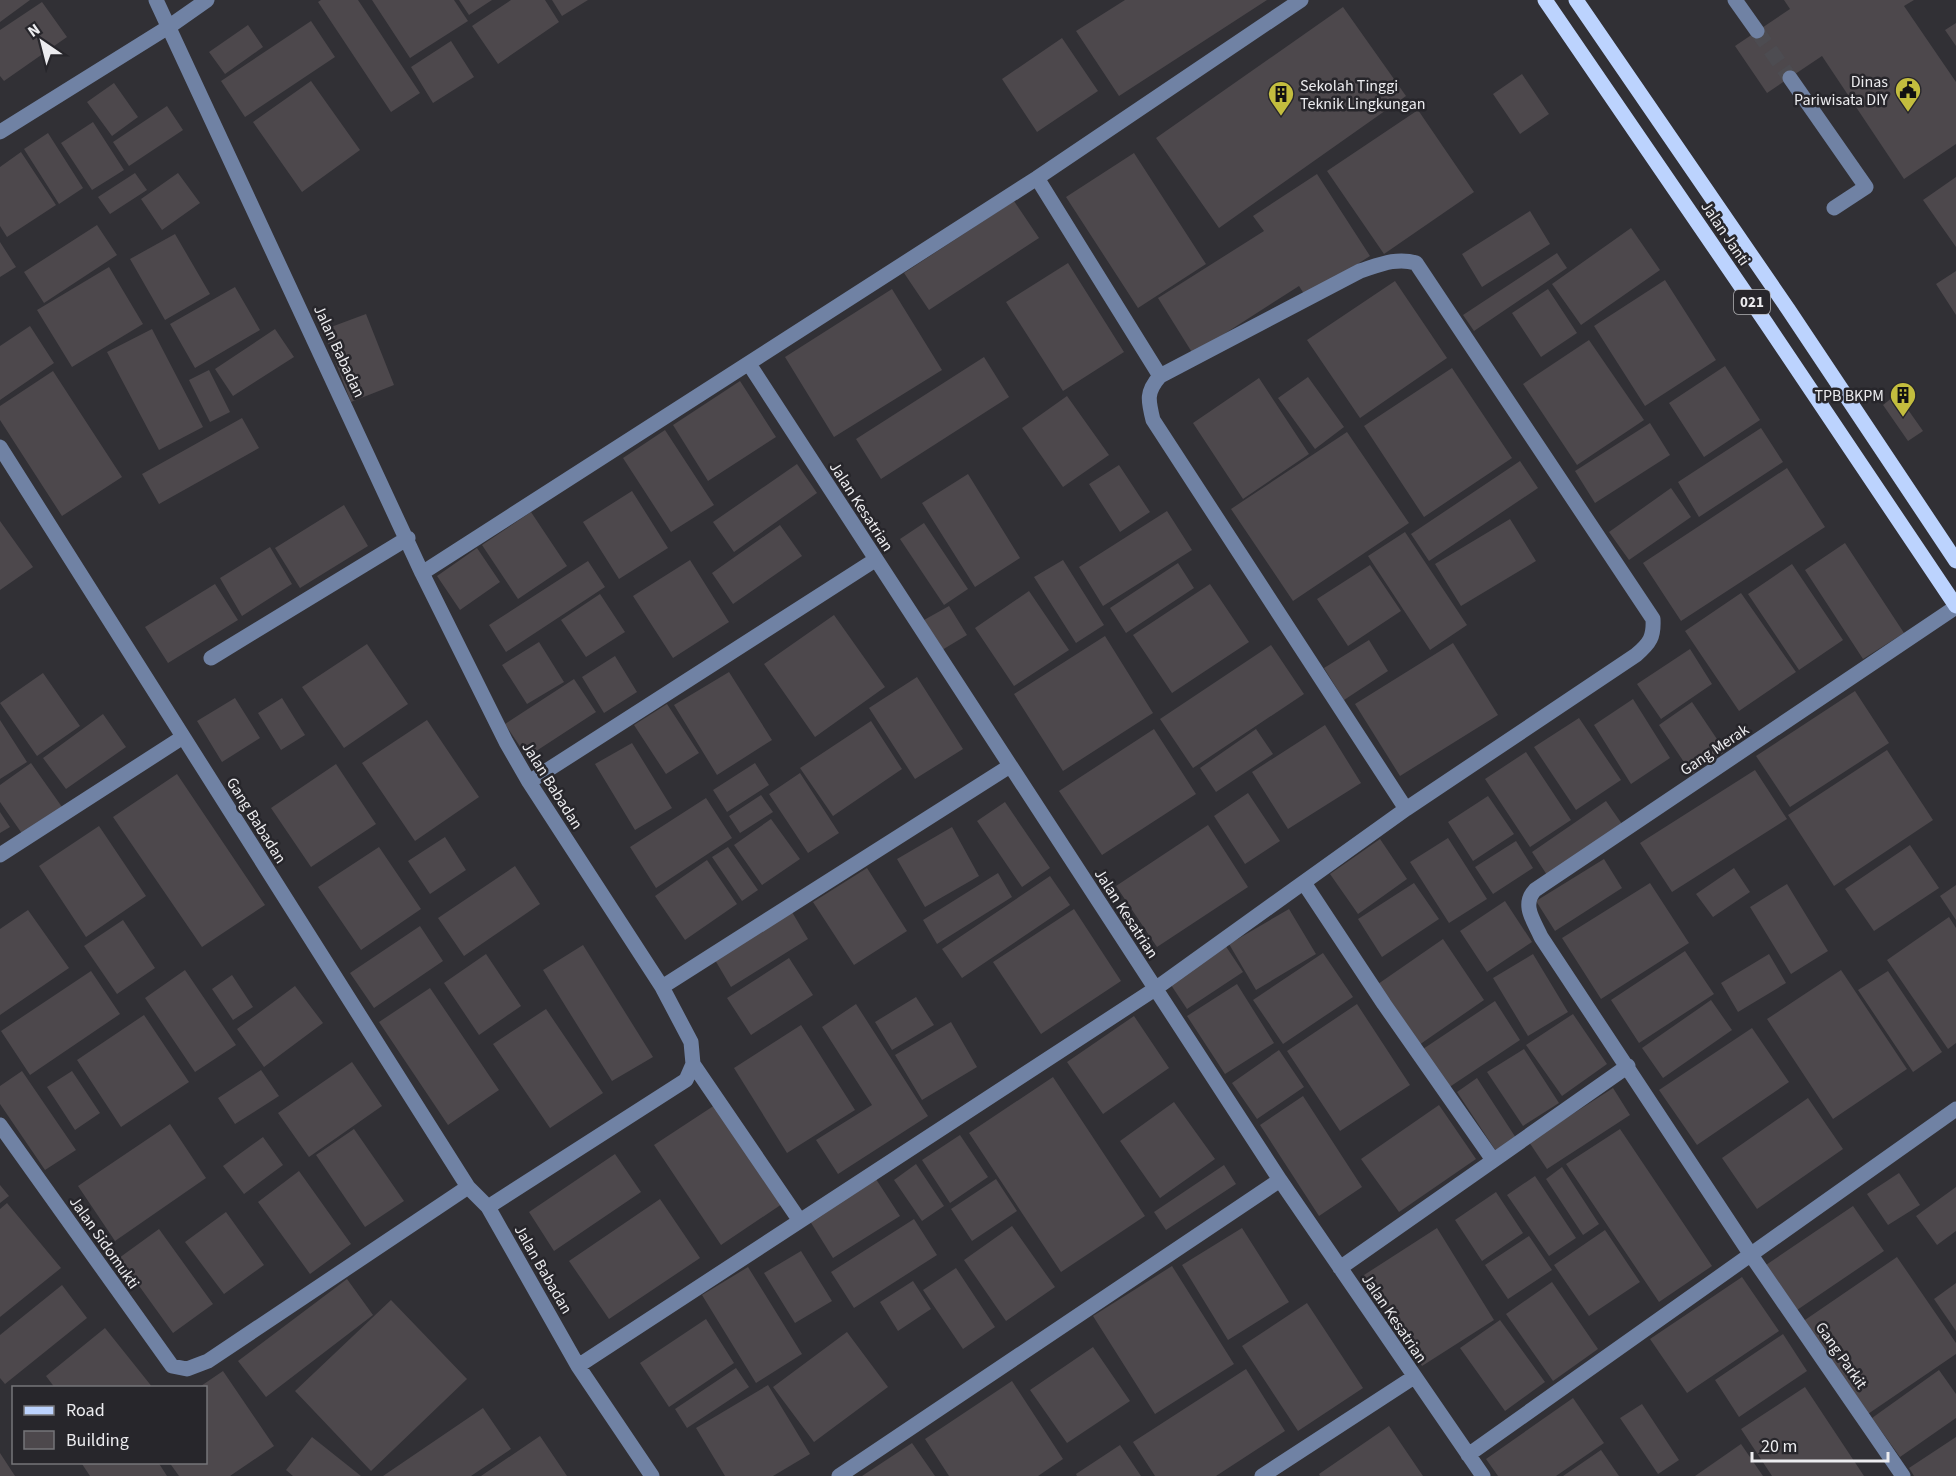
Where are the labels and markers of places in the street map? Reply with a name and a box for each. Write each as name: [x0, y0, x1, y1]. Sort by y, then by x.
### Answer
place label: Dinas Pariwisata DIY: [1794, 71, 1888, 111]
place label: Sekolah Tinggi Teknik Lingkungan: [1300, 75, 1426, 115]
public building icon: Dinas Pariwisata DIY: [1893, 75, 1923, 113]
building icon: Sekolah Tinggi Teknik Lingkungan: [1266, 79, 1296, 117]
building icon: TPB BKPM: [1888, 380, 1918, 418]
place label: TPB BKPM: [1814, 385, 1884, 407]

